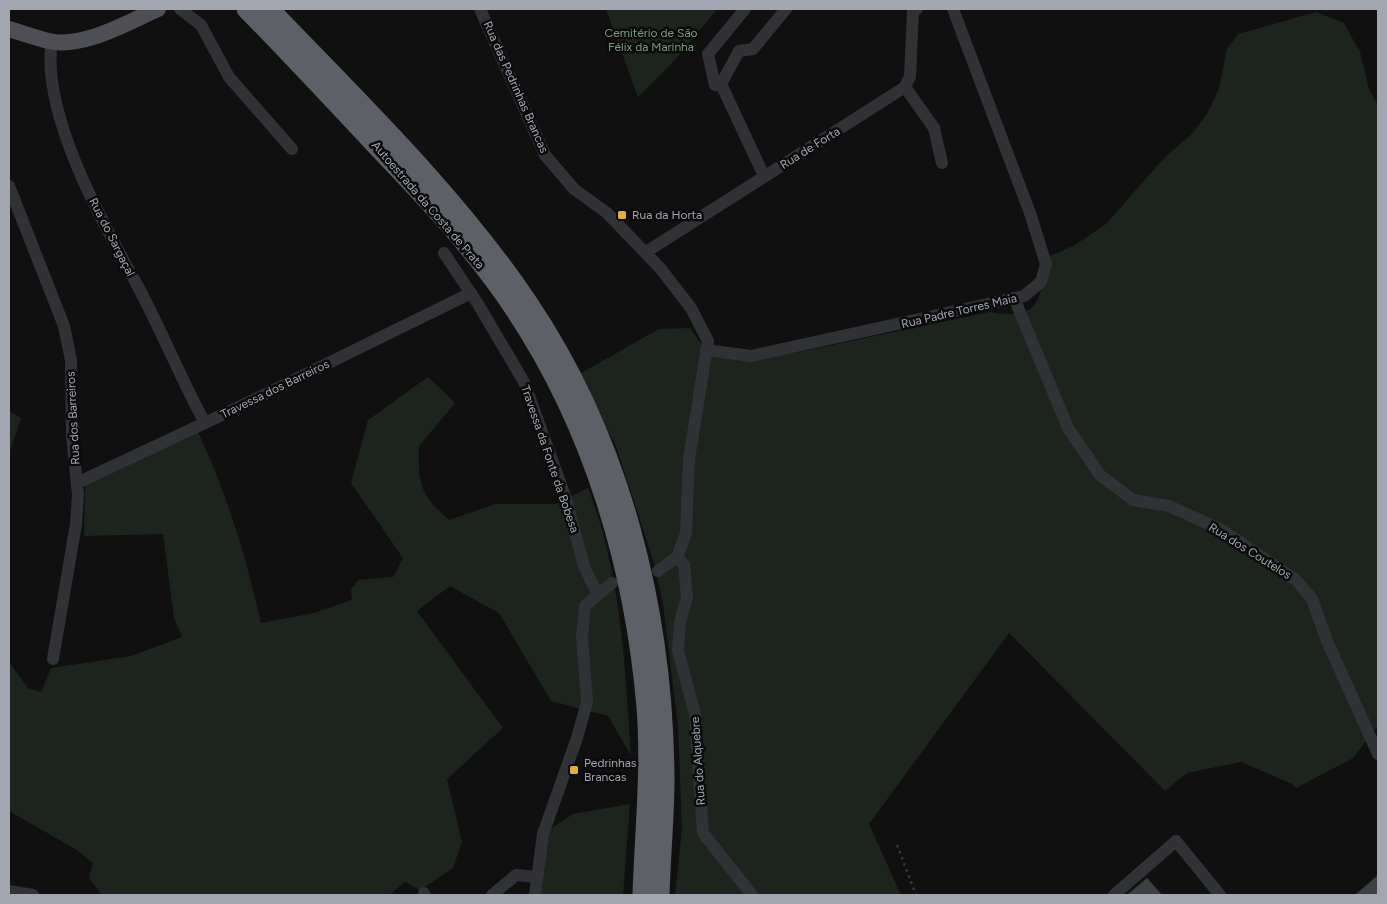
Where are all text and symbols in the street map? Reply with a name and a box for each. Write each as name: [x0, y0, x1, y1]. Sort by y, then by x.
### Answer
street label: Rua das Pedrinhas Brancas: [481, 19, 552, 155]
park label: Cemitério de São Félix da Marinha: [604, 26, 698, 54]
street label: Rua de Forta: [777, 124, 843, 172]
street label: Autoestrada da Costa de Prata: [369, 138, 487, 272]
street label: Rua do Sargaçal: [86, 195, 138, 279]
place label: Rua da Horta: [632, 208, 702, 222]
marker: Rua da Horta: [616, 209, 628, 221]
street label: Rua Padre Torres Maia: [900, 291, 1018, 331]
street label: Travessa dos Barreiros: [218, 356, 332, 421]
street label: Rua dos Barreiros: [64, 371, 82, 465]
street label: Travessa da Fonte da Bobesa: [518, 383, 582, 535]
street label: Rua dos Coutelos: [1206, 520, 1294, 582]
street label: Rua do Alquebre: [688, 716, 708, 806]
place label: Pedrinhas Brancas: [584, 756, 637, 784]
marker: Pedrinhas Brancas: [568, 764, 580, 776]

